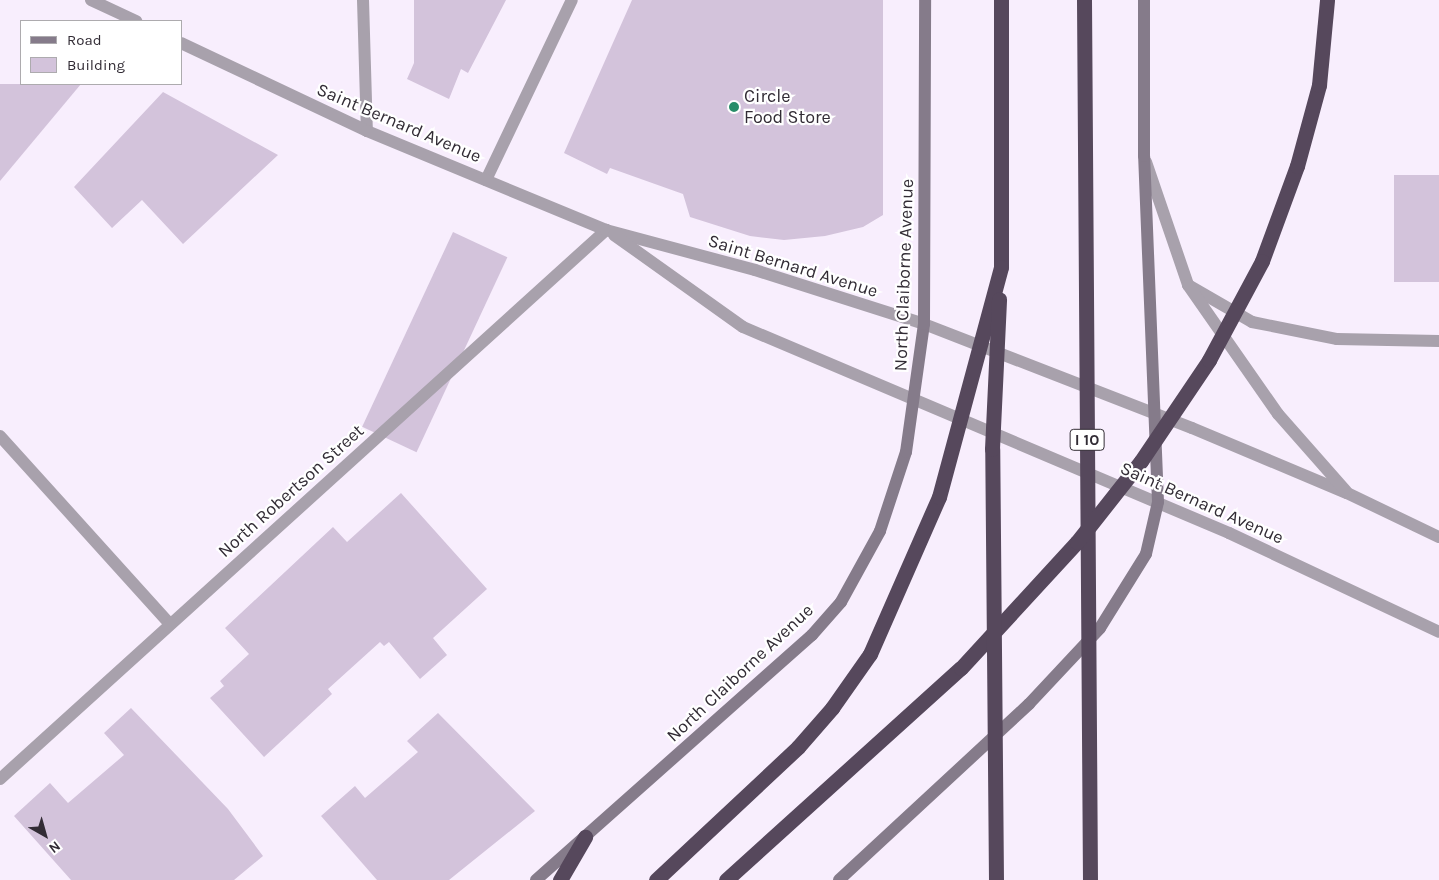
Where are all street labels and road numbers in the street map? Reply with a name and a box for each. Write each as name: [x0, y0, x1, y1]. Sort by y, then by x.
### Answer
street label: Saint Bernard Avenue: [314, 79, 484, 167]
street label: North Claiborne Avenue: [890, 178, 918, 372]
street label: Saint Bernard Avenue: [705, 230, 881, 302]
street label: North Robertson Street: [214, 420, 368, 562]
road number: I 10: [1070, 426, 1104, 454]
street label: Saint Bernard Avenue: [1117, 457, 1287, 549]
street label: North Claiborne Avenue: [662, 599, 818, 747]

